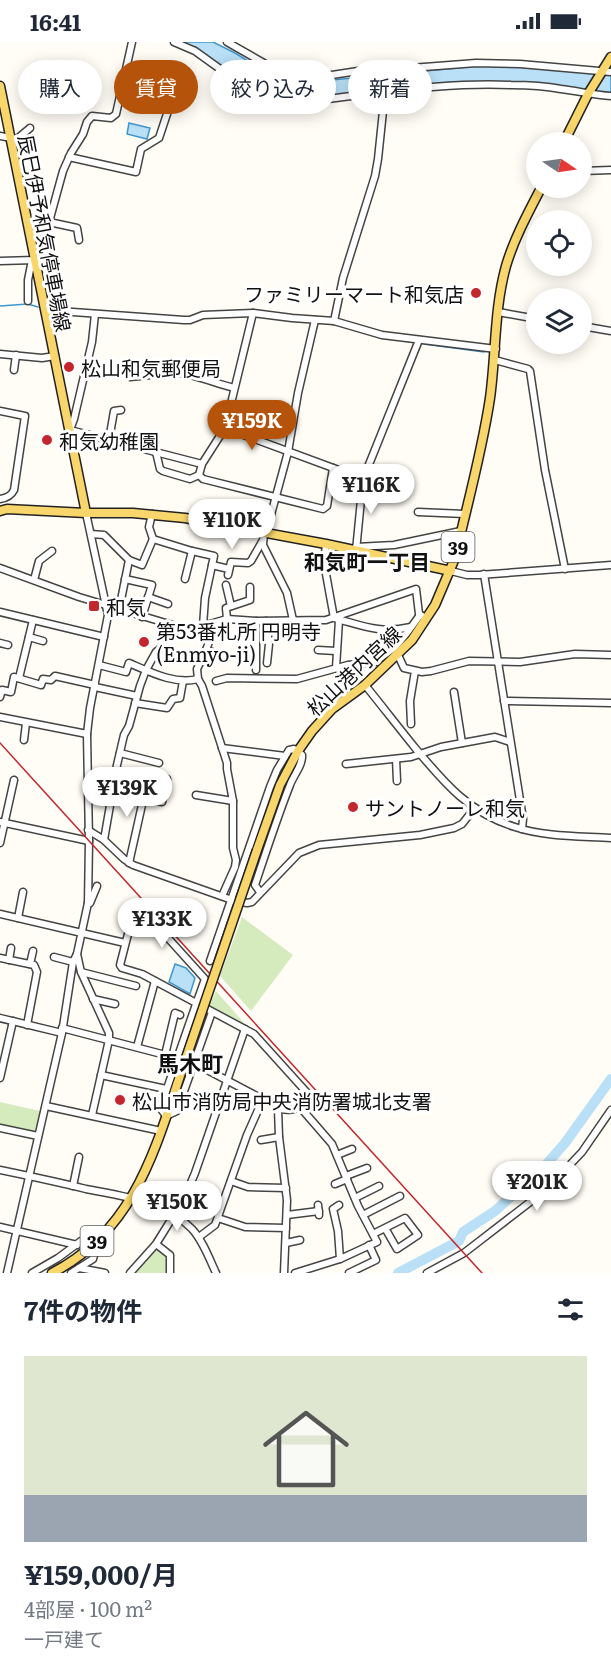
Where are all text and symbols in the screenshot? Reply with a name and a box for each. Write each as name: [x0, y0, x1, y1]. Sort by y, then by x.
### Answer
text: 16:41: [30, 5, 81, 38]
chip: 購入: [18, 60, 102, 114]
chip: 賃貸: [114, 60, 198, 114]
chip: 絞り込み: [210, 60, 336, 114]
chip: 新着: [348, 60, 432, 114]
street label: 辰巳伊予和気停車場線: [12, 132, 80, 334]
north arrow: [526, 132, 592, 198]
map controls: [526, 132, 592, 354]
button: locate: [526, 210, 592, 276]
place label: ファミリーマート和気店: [244, 278, 464, 308]
marker: ファミリーマート和気店: [469, 286, 483, 300]
button: layers: [526, 288, 592, 354]
place label: 松山和気郵便局: [81, 352, 221, 382]
marker: 松山和気郵便局: [62, 360, 76, 374]
pin: ¥159K: [210, 400, 294, 451]
text: ¥159K: [221, 404, 283, 434]
place label: 和気幼稚園: [59, 425, 159, 455]
marker: 和気幼稚園: [40, 433, 54, 447]
pin: ¥116K: [329, 464, 413, 515]
text: ¥116K: [342, 468, 400, 498]
pin: ¥110K: [190, 499, 274, 550]
text: ¥110K: [202, 503, 262, 533]
road number: 39: [442, 532, 474, 562]
district label: 和気町一丁目: [304, 545, 430, 576]
place label: 和気: [106, 591, 146, 621]
marker: 和気: [87, 599, 101, 613]
place label: 第53番札所 円明寺 (Enmyo-ji): [156, 615, 321, 668]
street label: 松山港内宮線: [299, 618, 407, 722]
marker: 第53番札所 円明寺 (Enmyo-ji): [137, 635, 151, 649]
pin: ¥139K: [85, 767, 169, 818]
text: ¥139K: [96, 771, 158, 801]
place label: サントノーレ和気: [365, 792, 525, 822]
marker: サントノーレ和気: [346, 800, 360, 814]
pin: ¥133K: [120, 898, 204, 949]
text: ¥133K: [132, 902, 192, 932]
district label: 馬木町: [157, 1046, 223, 1079]
place label: 松山市消防局中央消防署城北支署: [132, 1085, 432, 1115]
marker: 松山市消防局中央消防署城北支署: [113, 1093, 127, 1107]
pin: ¥201K: [495, 1161, 579, 1212]
text: ¥201K: [506, 1165, 568, 1195]
pin: ¥150K: [135, 1181, 219, 1232]
text: ¥150K: [146, 1185, 208, 1215]
road number: 39: [80, 1226, 114, 1256]
text: 7件の物件: [24, 1290, 142, 1329]
icon: filters: [554, 1293, 587, 1326]
icon: home: [252, 1395, 360, 1503]
text: ¥159,000/月: [24, 1554, 178, 1593]
text: 4部屋 · 100 m²: [24, 1593, 152, 1623]
text: 一戸建て: [24, 1623, 104, 1653]

